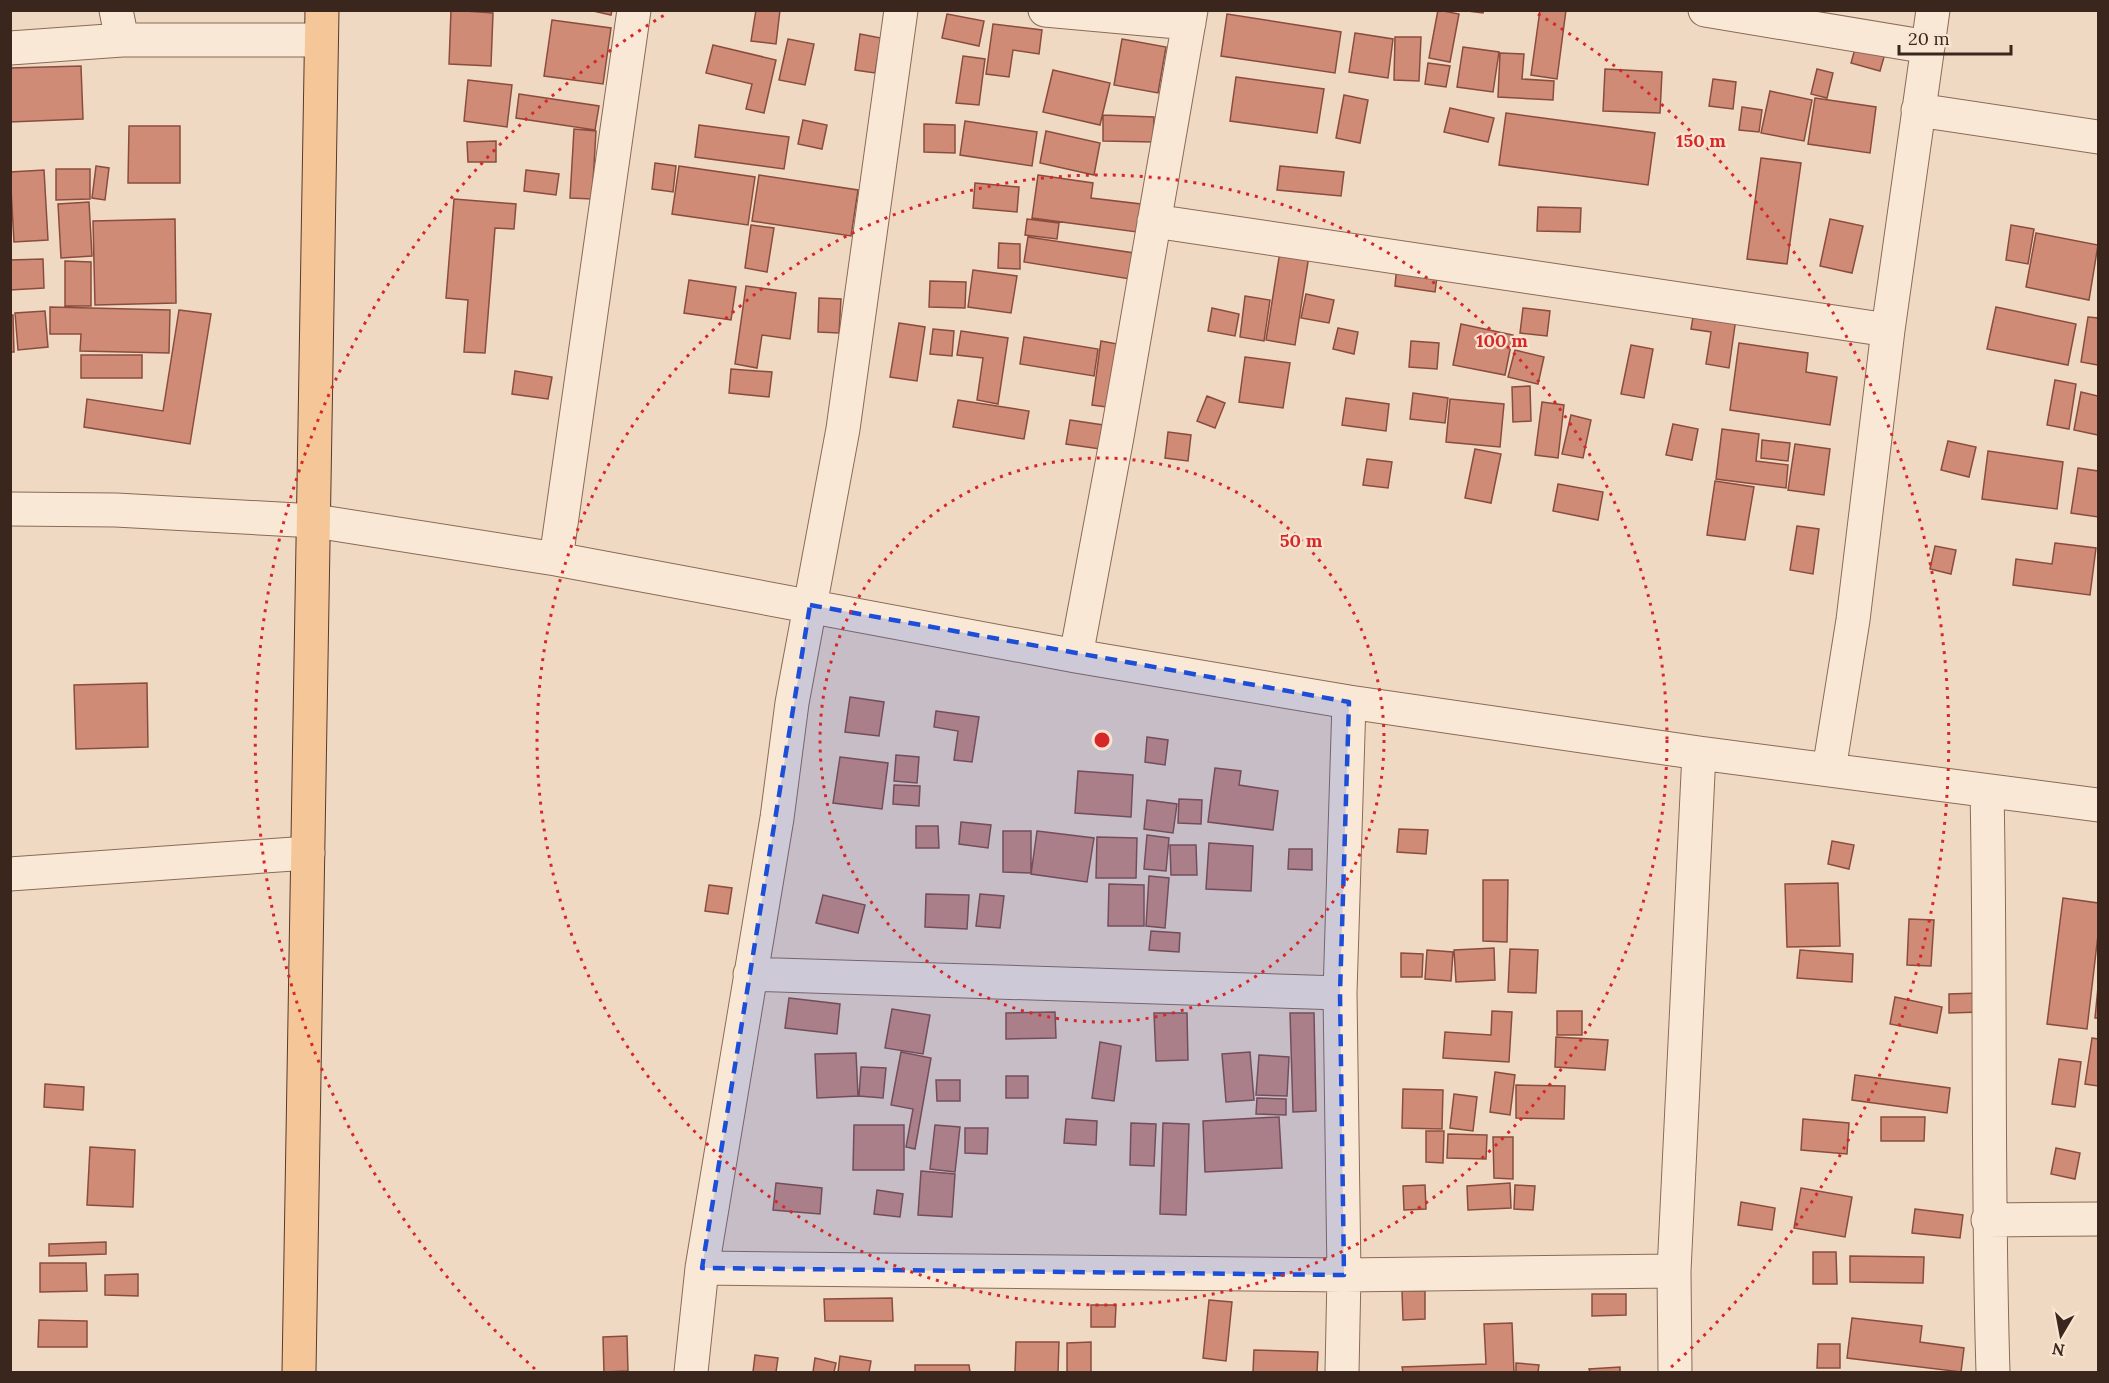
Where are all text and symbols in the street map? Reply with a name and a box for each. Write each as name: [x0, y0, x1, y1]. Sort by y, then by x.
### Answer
scale bar: [1899, 18, 2012, 56]
text: 20 m: [1908, 27, 1950, 50]
text: 150 m: [1676, 129, 1726, 152]
text: 100 m: [1476, 329, 1528, 352]
text: 50 m: [1280, 529, 1323, 552]
centre of rings: [1092, 730, 1112, 750]
north arrow: [2031, 1305, 2091, 1365]
text: N: [2051, 1339, 2066, 1361]

